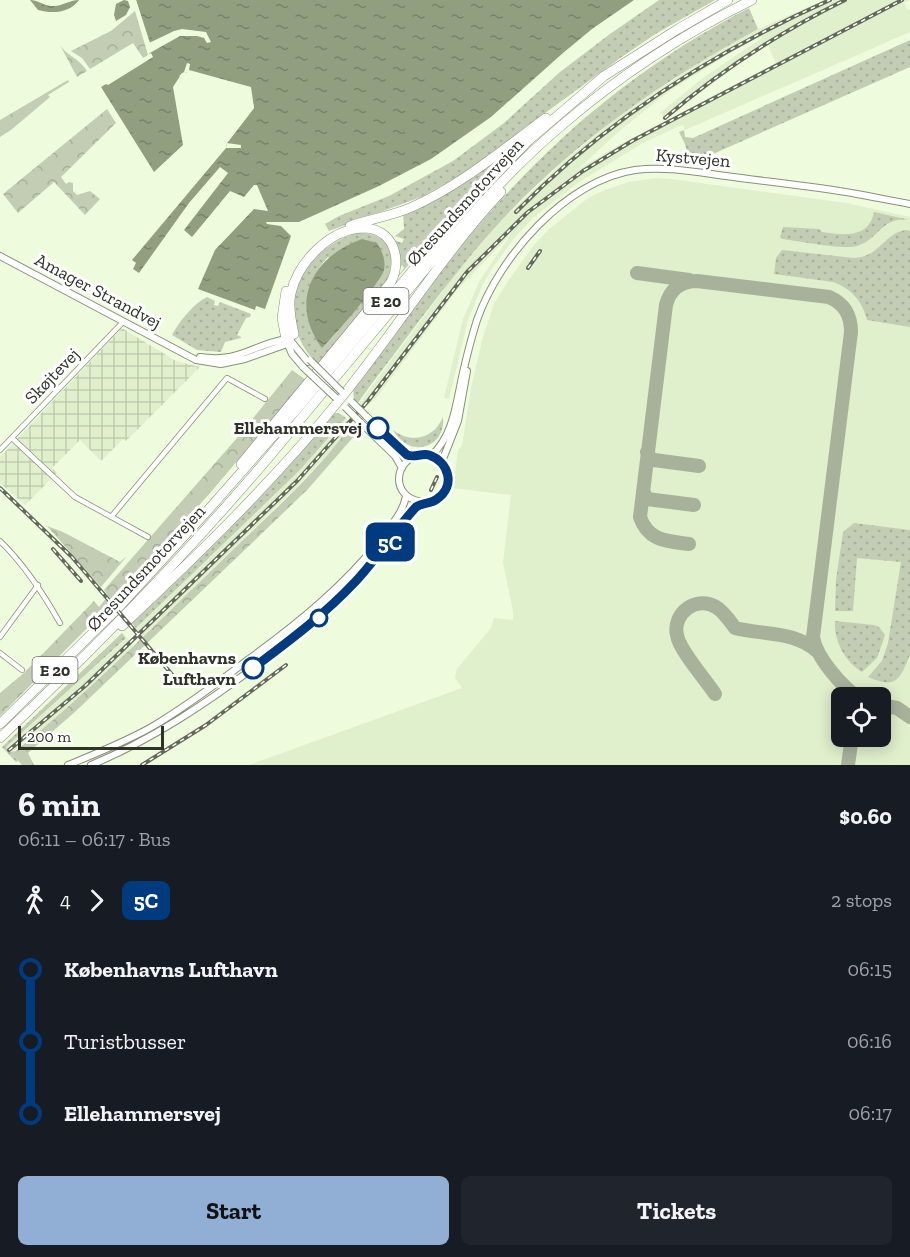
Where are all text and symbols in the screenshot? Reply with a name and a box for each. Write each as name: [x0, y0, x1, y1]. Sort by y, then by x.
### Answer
street label: Øresundsmotorvejen: [402, 133, 529, 270]
street label: Kystvejen: [655, 144, 732, 172]
street label: Amager Strandvej: [31, 248, 165, 334]
road number: E 20: [364, 288, 408, 314]
street label: Skøjtevej: [20, 343, 84, 409]
place label: Ellehammersvej: [234, 417, 362, 439]
marker: Ellehammersvej: [367, 417, 389, 439]
street label: Øresundsmotorvejen: [82, 500, 210, 636]
line badge: 5C: [363, 522, 417, 562]
text: 5C: [378, 530, 402, 555]
unlabelled marker: [310, 609, 328, 627]
place label: Københavns Lufthavn: [138, 647, 236, 690]
road number: E 20: [32, 657, 78, 683]
marker: Københavns Lufthavn: [242, 657, 264, 679]
map controls: [831, 687, 891, 747]
button: locate: [831, 687, 891, 747]
scale bar: [18, 723, 164, 750]
text: 200 m: [27, 727, 71, 746]
text: 6 min: [18, 785, 100, 824]
text: $0.60: [839, 803, 892, 830]
text: 06:11 – 06:17 · Bus: [18, 827, 170, 851]
icon: walk: [18, 884, 51, 917]
icon: forward: [80, 884, 113, 917]
text: 4: [60, 888, 71, 912]
text: 5C: [134, 888, 158, 913]
text: 2 stops: [831, 888, 892, 912]
text: Københavns Lufthavn: [64, 956, 278, 983]
text: 06:15: [847, 957, 892, 981]
text: Turistbusser: [64, 1028, 186, 1055]
text: 06:16: [847, 1029, 892, 1053]
text: Ellehammersvej: [64, 1100, 221, 1127]
text: 06:17: [849, 1101, 892, 1125]
button: Start: [18, 1176, 449, 1245]
button: Tickets: [461, 1176, 892, 1245]

